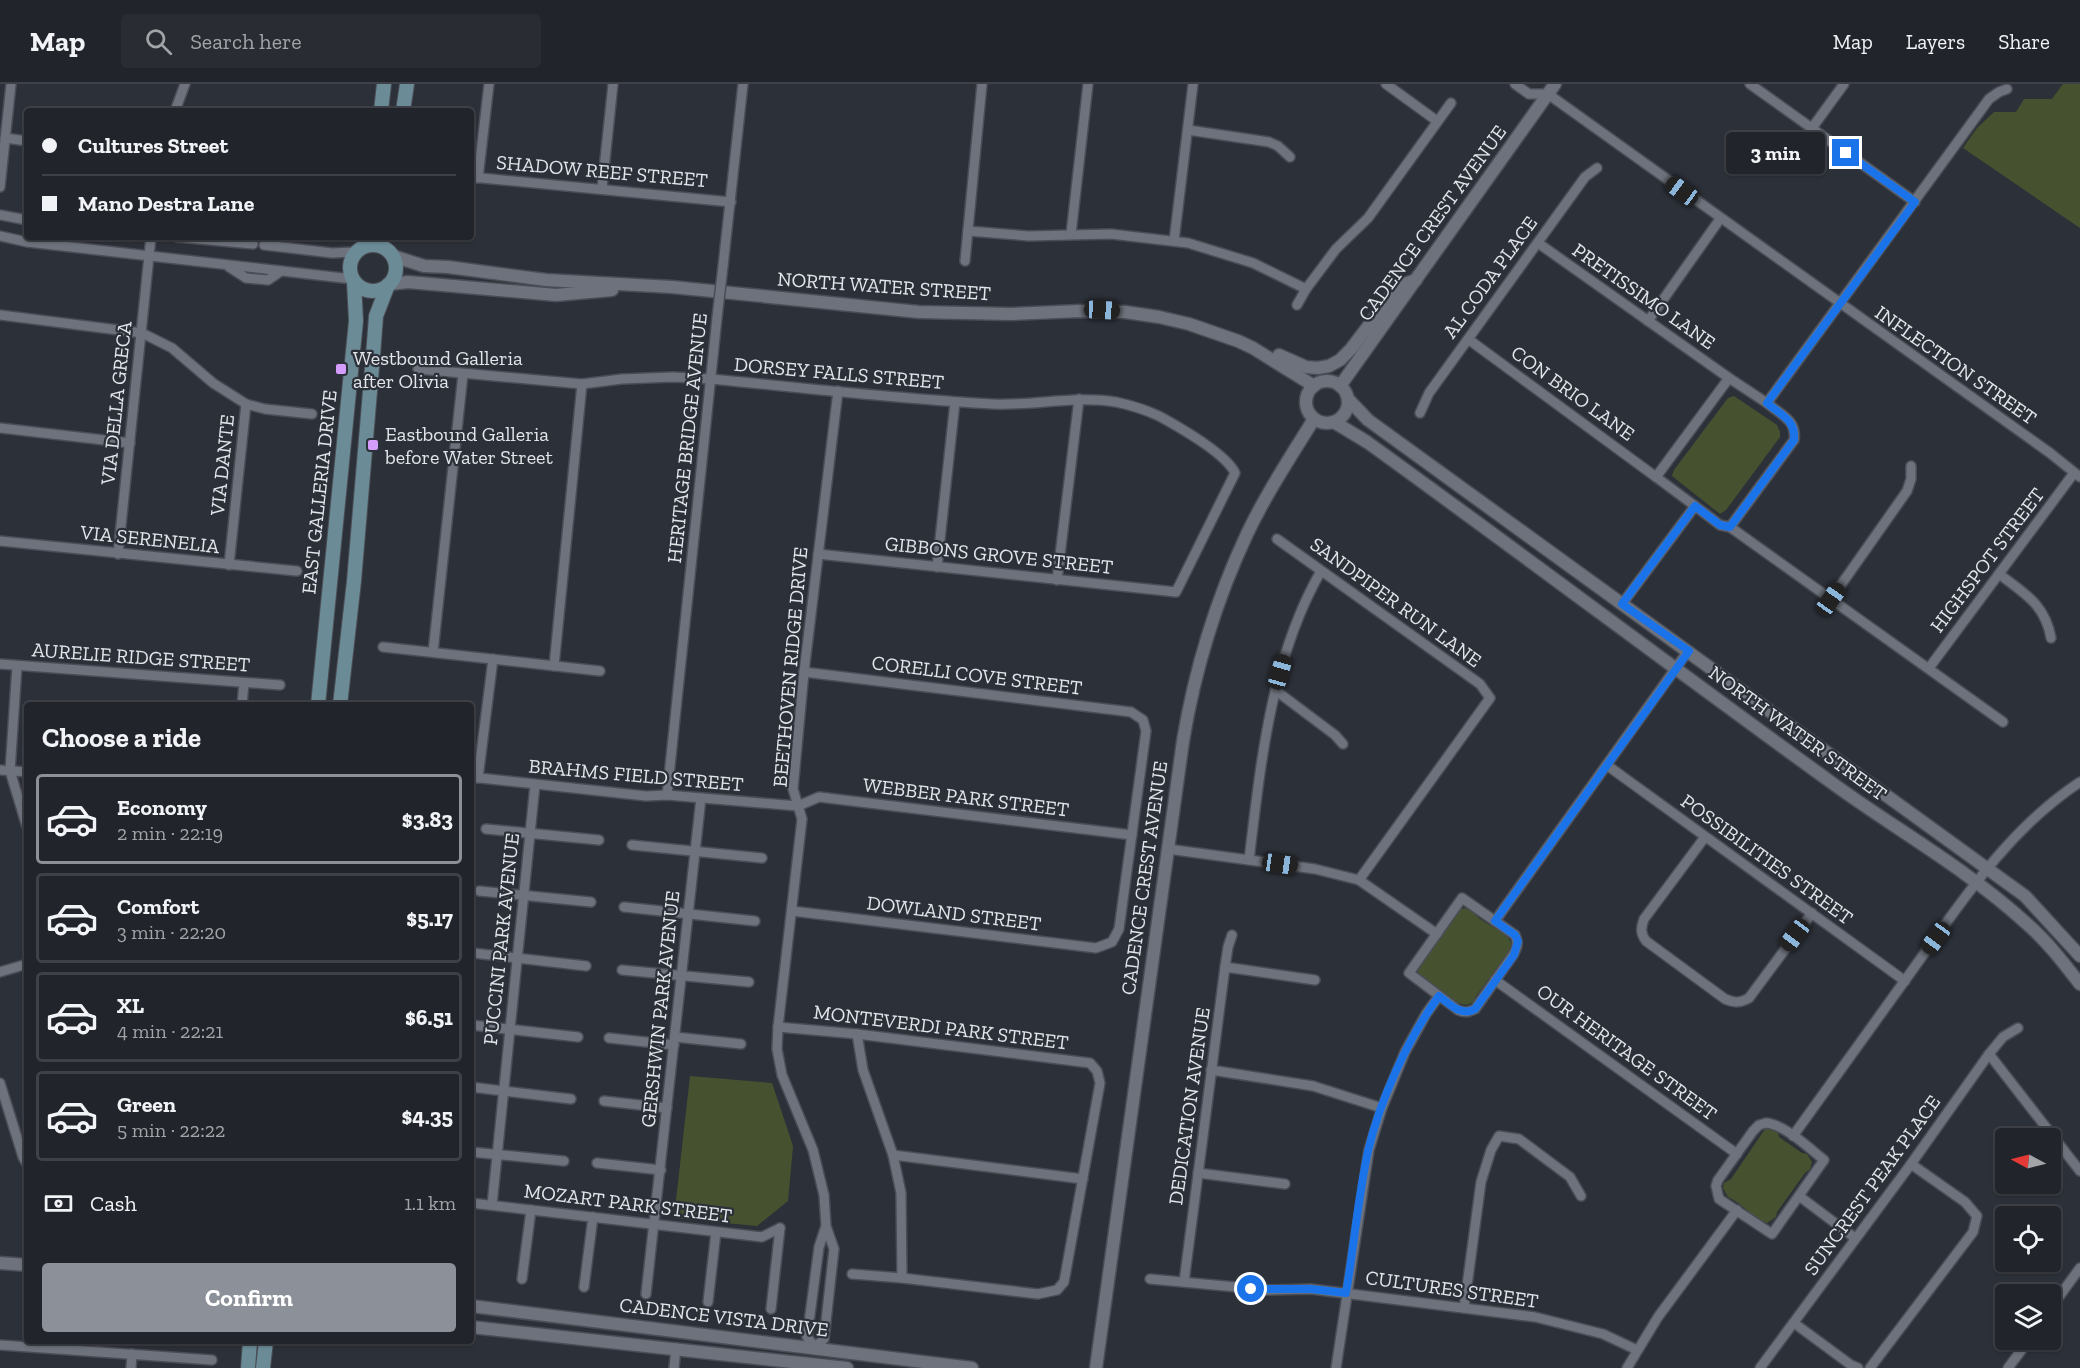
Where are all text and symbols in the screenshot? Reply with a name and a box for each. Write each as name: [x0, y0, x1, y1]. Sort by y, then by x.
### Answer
search box: [121, 14, 541, 68]
text: Map: [30, 25, 85, 58]
icon: search: [142, 25, 175, 58]
text: Search here: [190, 28, 302, 55]
text: Map: [1833, 29, 1873, 54]
text: Layers: [1906, 29, 1965, 54]
text: Share: [1998, 29, 2050, 54]
street label: CADENCE CREST AVENUE: [1353, 120, 1511, 326]
text: Cultures Street: [78, 132, 228, 159]
callout: 3 min: [1726, 132, 1825, 174]
route end: [1832, 139, 1859, 166]
text: 3 min: [1751, 141, 1800, 165]
street label: SHADOW REEF STREET: [495, 150, 709, 192]
car: [1662, 173, 1702, 209]
text: Mano Destra Lane: [78, 190, 254, 217]
street label: AL CODA PLACE: [1438, 211, 1542, 343]
street label: PRETISSIMO LANE: [1568, 238, 1720, 354]
street label: NORTH WATER STREET: [776, 267, 992, 305]
car: [1084, 300, 1120, 320]
street label: INFLECTION STREET: [1871, 300, 2041, 430]
street label: HERITAGE BRIDGE AVENUE: [662, 312, 712, 564]
street label: VIA DELLA GRECA: [95, 319, 137, 487]
street label: CON BRIO LANE: [1507, 340, 1639, 446]
place label: Westbound Galleria after Olivia: [353, 346, 523, 393]
street label: DORSEY FALLS STREET: [733, 352, 945, 394]
marker: Westbound Galleria after Olivia: [334, 362, 348, 376]
street label: EAST GALLERIA DRIVE: [296, 389, 342, 595]
street label: VIA DANTE: [205, 413, 239, 518]
place label: Eastbound Galleria before Water Street: [384, 422, 553, 469]
marker: Eastbound Galleria before Water Street: [366, 438, 380, 452]
street label: HIGHSPOT STREET: [1925, 483, 2049, 637]
street label: VIA SERENELIA: [78, 520, 222, 558]
street label: GIBBONS GROVE STREET: [884, 531, 1114, 579]
street label: SANDPIPER RUN LANE: [1306, 532, 1486, 672]
street label: BEETHOVEN RIDGE DRIVE: [768, 546, 812, 788]
car: [1813, 579, 1849, 619]
street label: AURELIE RIDGE STREET: [31, 637, 251, 677]
street label: CORELLI COVE STREET: [870, 650, 1084, 700]
car: [1266, 652, 1294, 692]
street label: NORTH WATER STREET: [1704, 660, 1892, 806]
text: Choose a ride: [42, 722, 201, 754]
street label: BRAHMS FIELD STREET: [528, 754, 744, 796]
street label: CADENCE CREST AVENUE: [1116, 759, 1172, 997]
street label: WEBBER PARK STREET: [862, 772, 1070, 822]
street label: POSSIBILITIES STREET: [1676, 789, 1858, 929]
icon: car: [45, 792, 99, 846]
text: Economy: [117, 794, 207, 821]
text: $3.83: [402, 806, 453, 833]
text: 2 min · 22:19: [117, 821, 223, 845]
street label: PUCCINI PARK AVENUE: [478, 832, 524, 1046]
car: [1261, 853, 1299, 875]
street label: GERSHWIN PARK AVENUE: [636, 890, 684, 1128]
street label: DOWLAND STREET: [865, 890, 1043, 936]
icon: car: [45, 891, 99, 945]
text: Comfort: [117, 893, 199, 920]
text: $5.17: [406, 905, 453, 932]
car: [1777, 915, 1813, 955]
car: [1918, 918, 1954, 958]
text: 3 min · 22:20: [117, 920, 226, 944]
street label: OUR HERITAGE STREET: [1532, 979, 1722, 1125]
icon: car: [45, 990, 99, 1044]
text: XL: [117, 992, 144, 1019]
street label: MONTEVERDI PARK STREET: [812, 999, 1070, 1055]
text: $6.51: [405, 1004, 453, 1031]
street label: DEDICATION AVENUE: [1163, 1006, 1215, 1206]
text: 4 min · 22:21: [117, 1019, 223, 1043]
icon: car: [45, 1089, 99, 1143]
street label: SUNCREST PEAK PLACE: [1799, 1090, 1945, 1280]
text: Green: [117, 1091, 176, 1118]
text: $4.35: [401, 1103, 453, 1130]
text: 5 min · 22:22: [117, 1118, 225, 1142]
north arrow: [1995, 1128, 2061, 1194]
map controls: [1995, 1128, 2061, 1350]
street label: MOZART PARK STREET: [523, 1178, 733, 1228]
icon: cash: [42, 1187, 75, 1220]
text: Cash: [90, 1190, 137, 1217]
text: 1.1 km: [404, 1191, 456, 1215]
button: locate: [1995, 1206, 2061, 1272]
button: Confirm: [42, 1263, 456, 1332]
street label: CULTURES STREET: [1364, 1265, 1540, 1313]
route start: [1237, 1275, 1264, 1302]
button: layers: [1995, 1284, 2061, 1350]
street label: CADENCE VISTA DRIVE: [618, 1292, 830, 1342]

